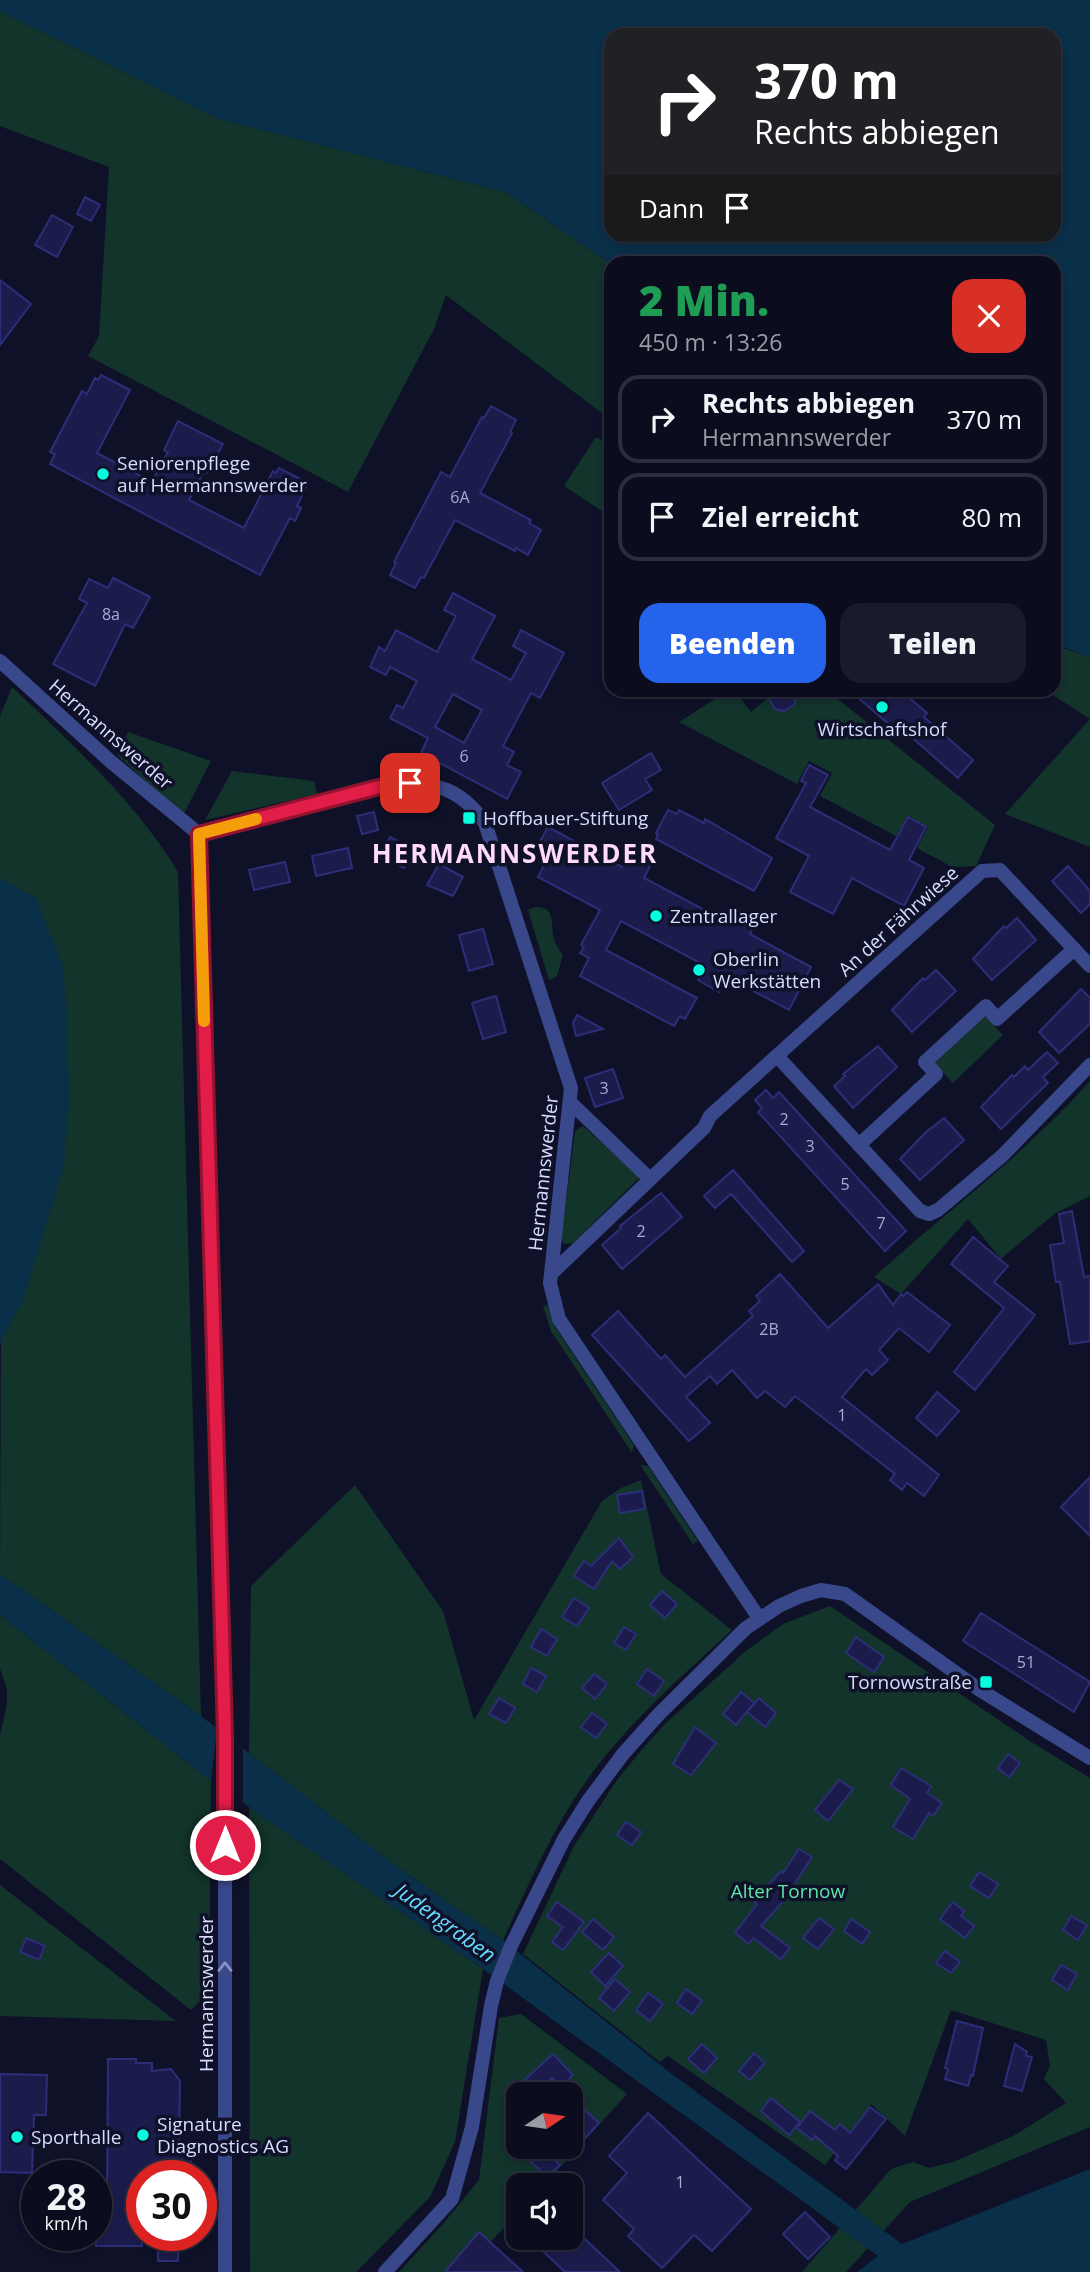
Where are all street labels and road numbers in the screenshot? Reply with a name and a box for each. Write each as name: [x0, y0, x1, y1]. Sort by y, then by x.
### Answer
street label: Hermannswerder: [44, 673, 179, 795]
street label: An der Fährwiese: [832, 860, 964, 982]
street label: Hermannswerder: [522, 1094, 564, 1252]
street label: Hermannswerder: [193, 1916, 219, 2072]

